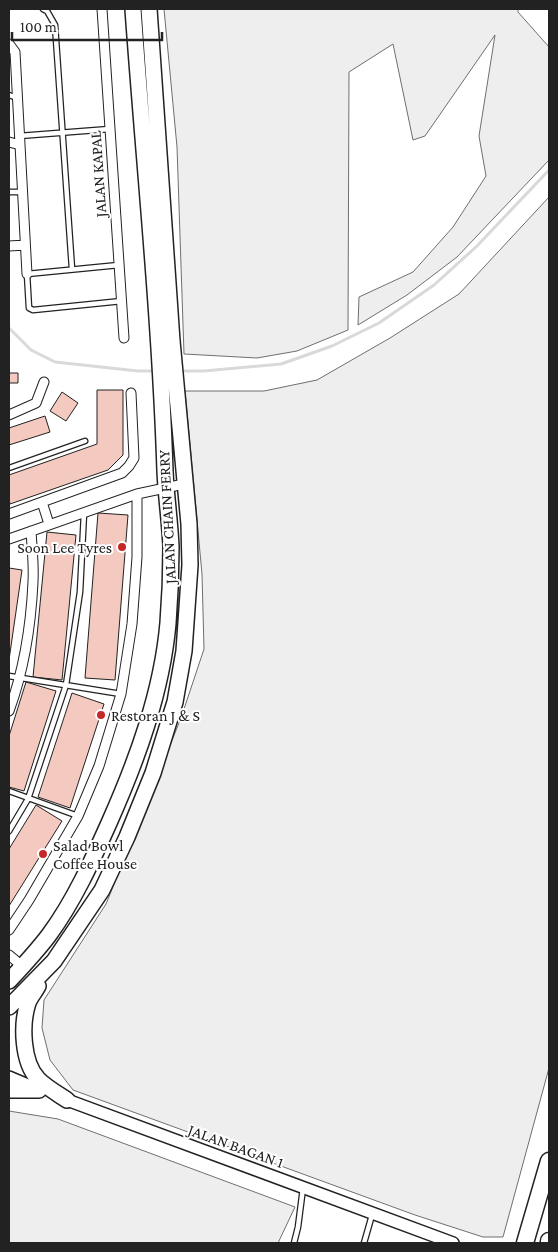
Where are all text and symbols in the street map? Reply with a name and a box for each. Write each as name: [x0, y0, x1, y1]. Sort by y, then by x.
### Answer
scale bar: [12, 10, 162, 42]
text: 100 m: [20, 19, 57, 35]
street label: JALAN KAPAL: [86, 130, 111, 220]
street label: JALAN CHAIN FERRY: [155, 449, 180, 586]
place label: Soon Lee Tyres: [17, 539, 112, 557]
marker: Soon Lee Tyres: [116, 541, 128, 553]
place label: Restoran J & S: [111, 707, 200, 725]
marker: Restoran J & S: [95, 709, 107, 721]
place label: Salad Bowl Coffee House: [53, 837, 137, 872]
marker: Salad Bowl Coffee House: [37, 848, 49, 860]
street label: JALAN BAGAN 1: [184, 1120, 286, 1172]

